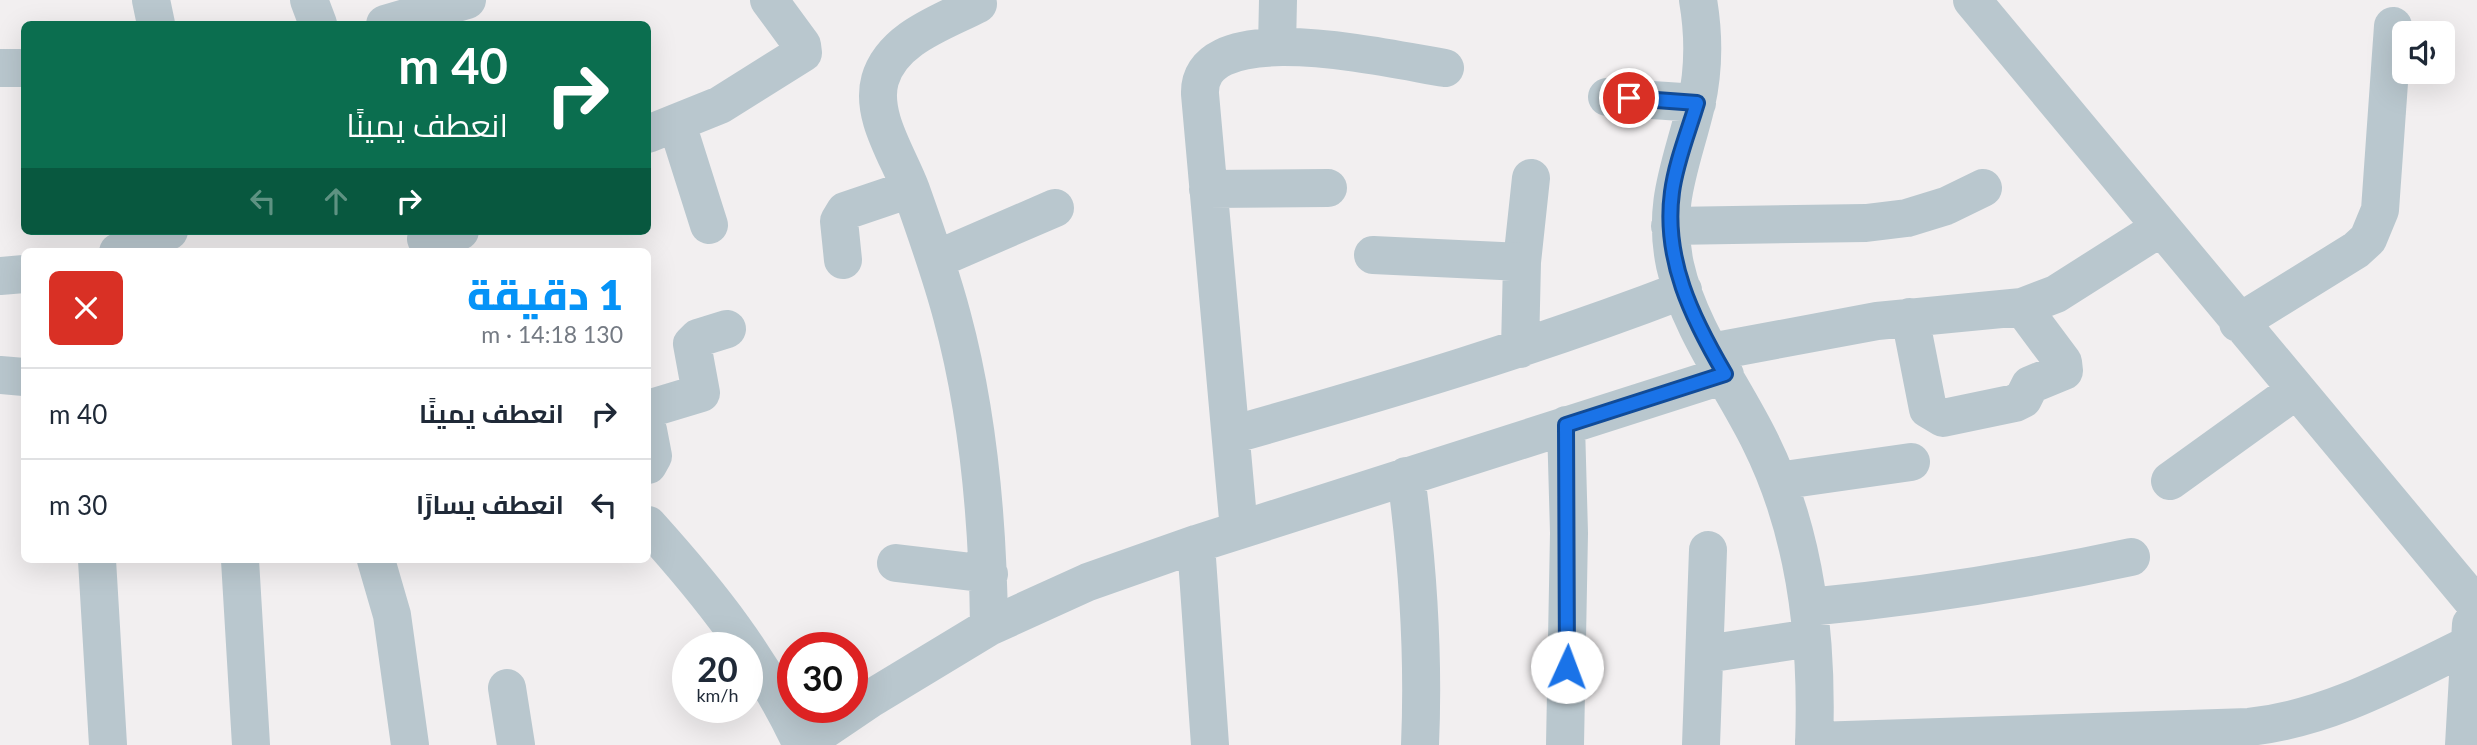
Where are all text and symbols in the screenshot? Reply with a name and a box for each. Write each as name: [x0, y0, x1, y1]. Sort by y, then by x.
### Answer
map controls: [2392, 21, 2455, 84]
button: sound: [2392, 21, 2455, 84]
text: 40 m: [398, 36, 508, 94]
icon: right: [532, 49, 623, 140]
pin: [1599, 68, 1659, 128]
icon: arrive: [1610, 79, 1648, 117]
text: انعطف يمينًا: [346, 105, 508, 144]
icon: left: [244, 182, 282, 220]
icon: ahead: [317, 182, 355, 220]
icon: right: [390, 182, 428, 220]
text: 1 دقيقة: [467, 269, 623, 319]
button: close: [49, 271, 123, 345]
text: 130 m · 14:18: [481, 320, 623, 348]
icon: right: [585, 395, 623, 433]
text: انعطف يمينًا: [419, 397, 564, 429]
text: 40 m: [49, 398, 107, 430]
icon: left: [585, 486, 623, 524]
text: انعطف يسارًا: [416, 488, 564, 520]
text: 30 m: [49, 489, 107, 521]
position arrow: [1530, 630, 1604, 704]
speed limit sign: 30: [777, 632, 868, 723]
text: 20: [697, 647, 738, 689]
text: km/h: [696, 684, 739, 706]

